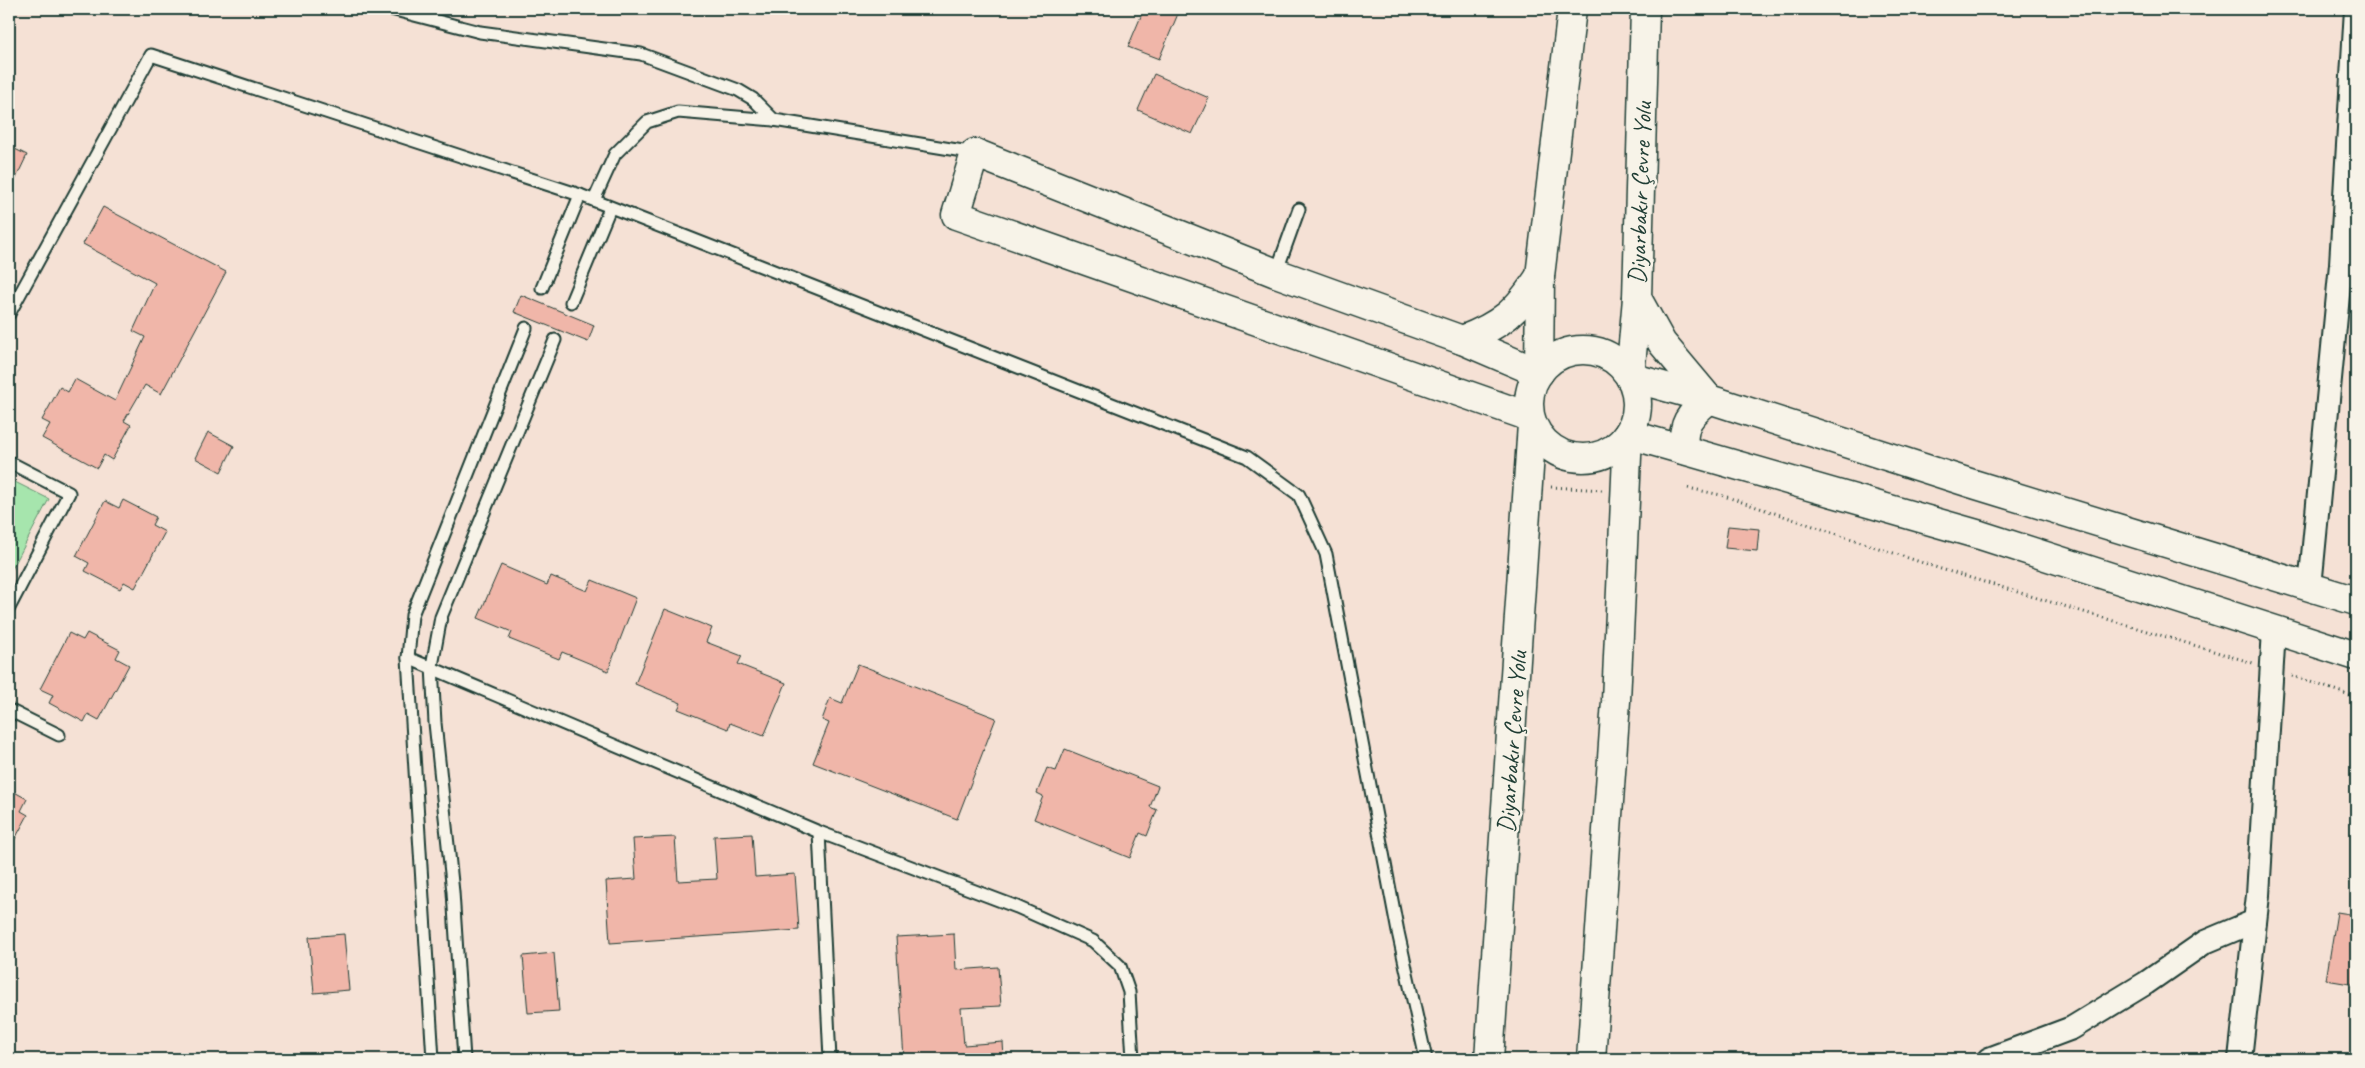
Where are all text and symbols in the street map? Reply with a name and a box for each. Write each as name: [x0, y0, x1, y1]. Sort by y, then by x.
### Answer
street label: Diyarbakır Çevre Yolu: [1621, 100, 1659, 285]
street label: Diyarbakır Çevre Yolu: [1490, 648, 1534, 834]

